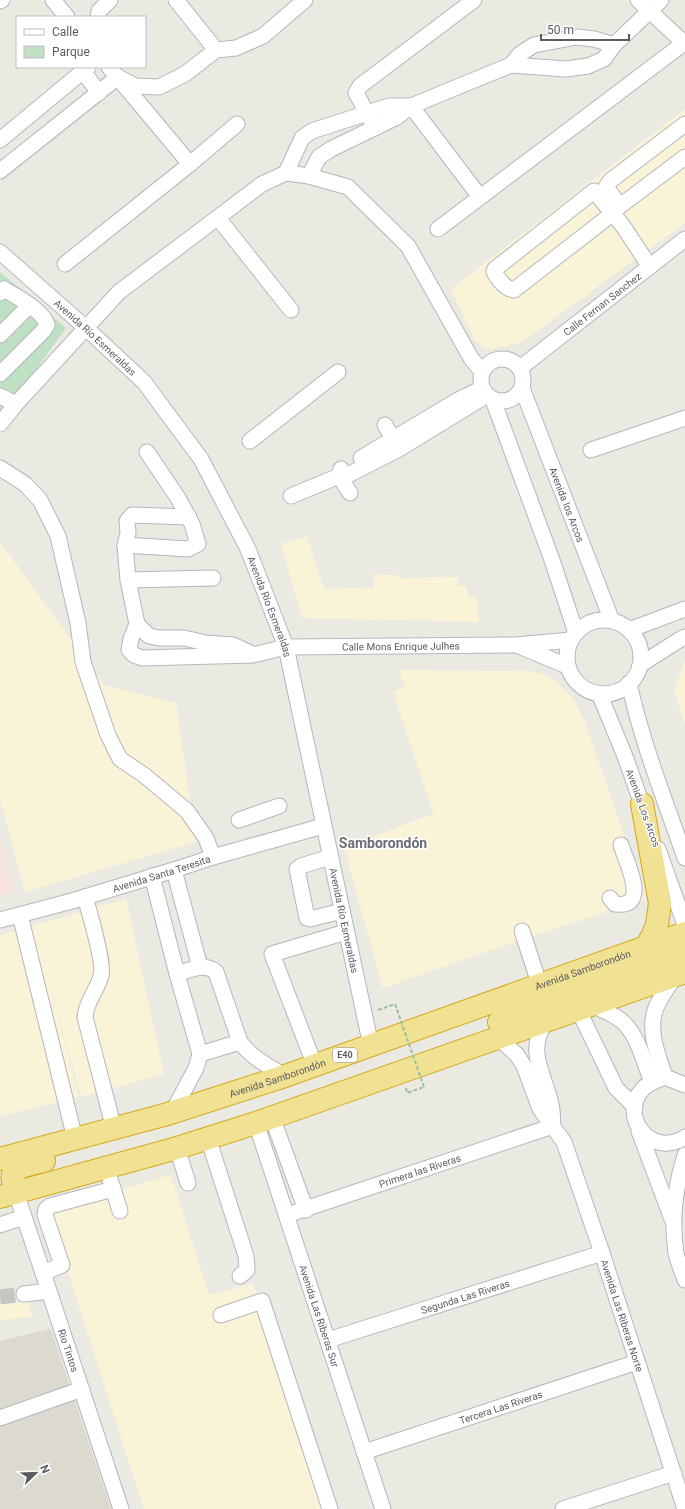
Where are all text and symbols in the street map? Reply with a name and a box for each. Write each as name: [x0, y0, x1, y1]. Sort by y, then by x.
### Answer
legend: [16, 16, 146, 68]
scale bar: [541, 16, 629, 42]
text: 50 m: [547, 23, 574, 37]
text: Calle: [52, 25, 79, 39]
text: Parque: [52, 45, 90, 59]
street label: Calle Fernan Sanchez: [561, 270, 643, 338]
street label: Avenida Río Esmeraldas: [52, 297, 139, 378]
street label: Avenida los Arcos: [548, 465, 587, 544]
street label: Avenida Río Esmeraldas: [246, 555, 293, 658]
street label: Calle Mons Enrique Julhes: [342, 640, 460, 652]
street label: Avenida Los Arcos: [624, 767, 662, 849]
district label: Samborondón: [339, 835, 427, 851]
street label: Avenida Santa Teresita: [111, 853, 212, 894]
street label: Avenida Río Esmeraldas: [328, 867, 361, 974]
street label: Avenida Samborondón: [533, 947, 632, 992]
road number: E40: [333, 1048, 357, 1062]
street label: Avenida Samborondón: [228, 1057, 327, 1099]
street label: Primera las Riveras: [378, 1152, 462, 1189]
street label: Avenida Las Riberas Norte: [599, 1258, 646, 1373]
street label: Avenida Las Riberas Sur: [297, 1263, 342, 1369]
street label: Segunda Las Riveras: [419, 1277, 511, 1316]
street label: Rio Tintos: [56, 1328, 81, 1373]
street label: Tercera Las Riveras: [458, 1388, 544, 1426]
north arrow: [16, 1453, 56, 1493]
text: N: [37, 1463, 52, 1476]

